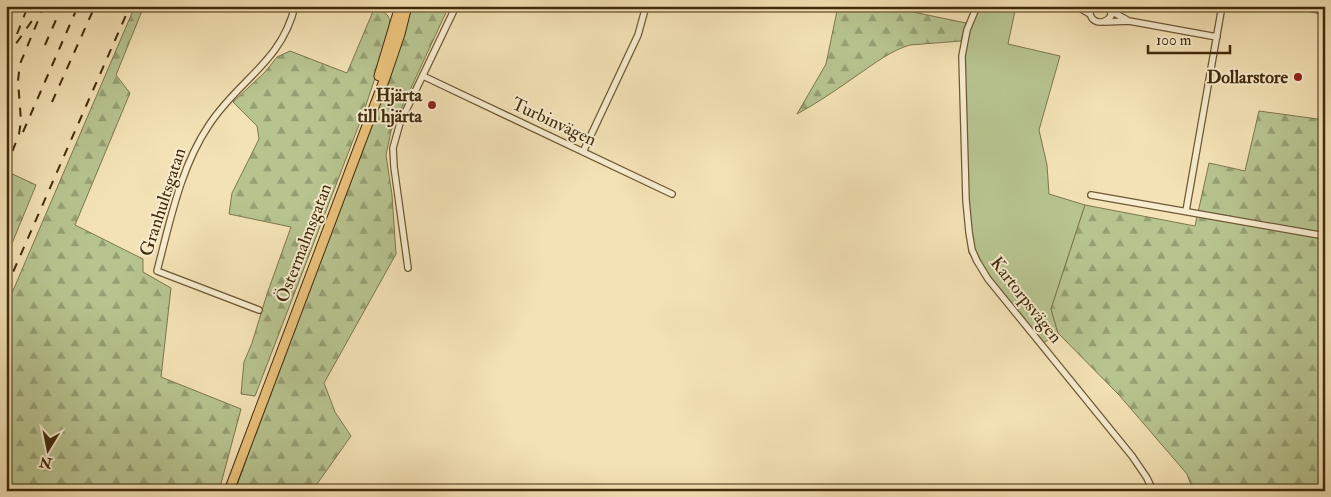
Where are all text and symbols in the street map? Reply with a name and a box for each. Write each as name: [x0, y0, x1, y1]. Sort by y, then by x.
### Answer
scale bar: [1148, 22, 1231, 54]
text: 100 m: [1156, 31, 1192, 50]
place label: Dollarstore: [1207, 66, 1288, 89]
marker: Dollarstore: [1292, 71, 1304, 83]
place label: Hjärta till hjärta: [357, 84, 423, 128]
street label: Turbinvägen: [508, 92, 600, 152]
marker: Hjärta till hjärta: [426, 99, 438, 111]
street label: Granhultsgatan: [135, 145, 191, 259]
street label: Östermalmsgatan: [271, 180, 337, 306]
street label: Kartorpsvägen: [985, 252, 1067, 348]
north arrow: [22, 424, 72, 474]
text: N: [38, 453, 54, 472]

